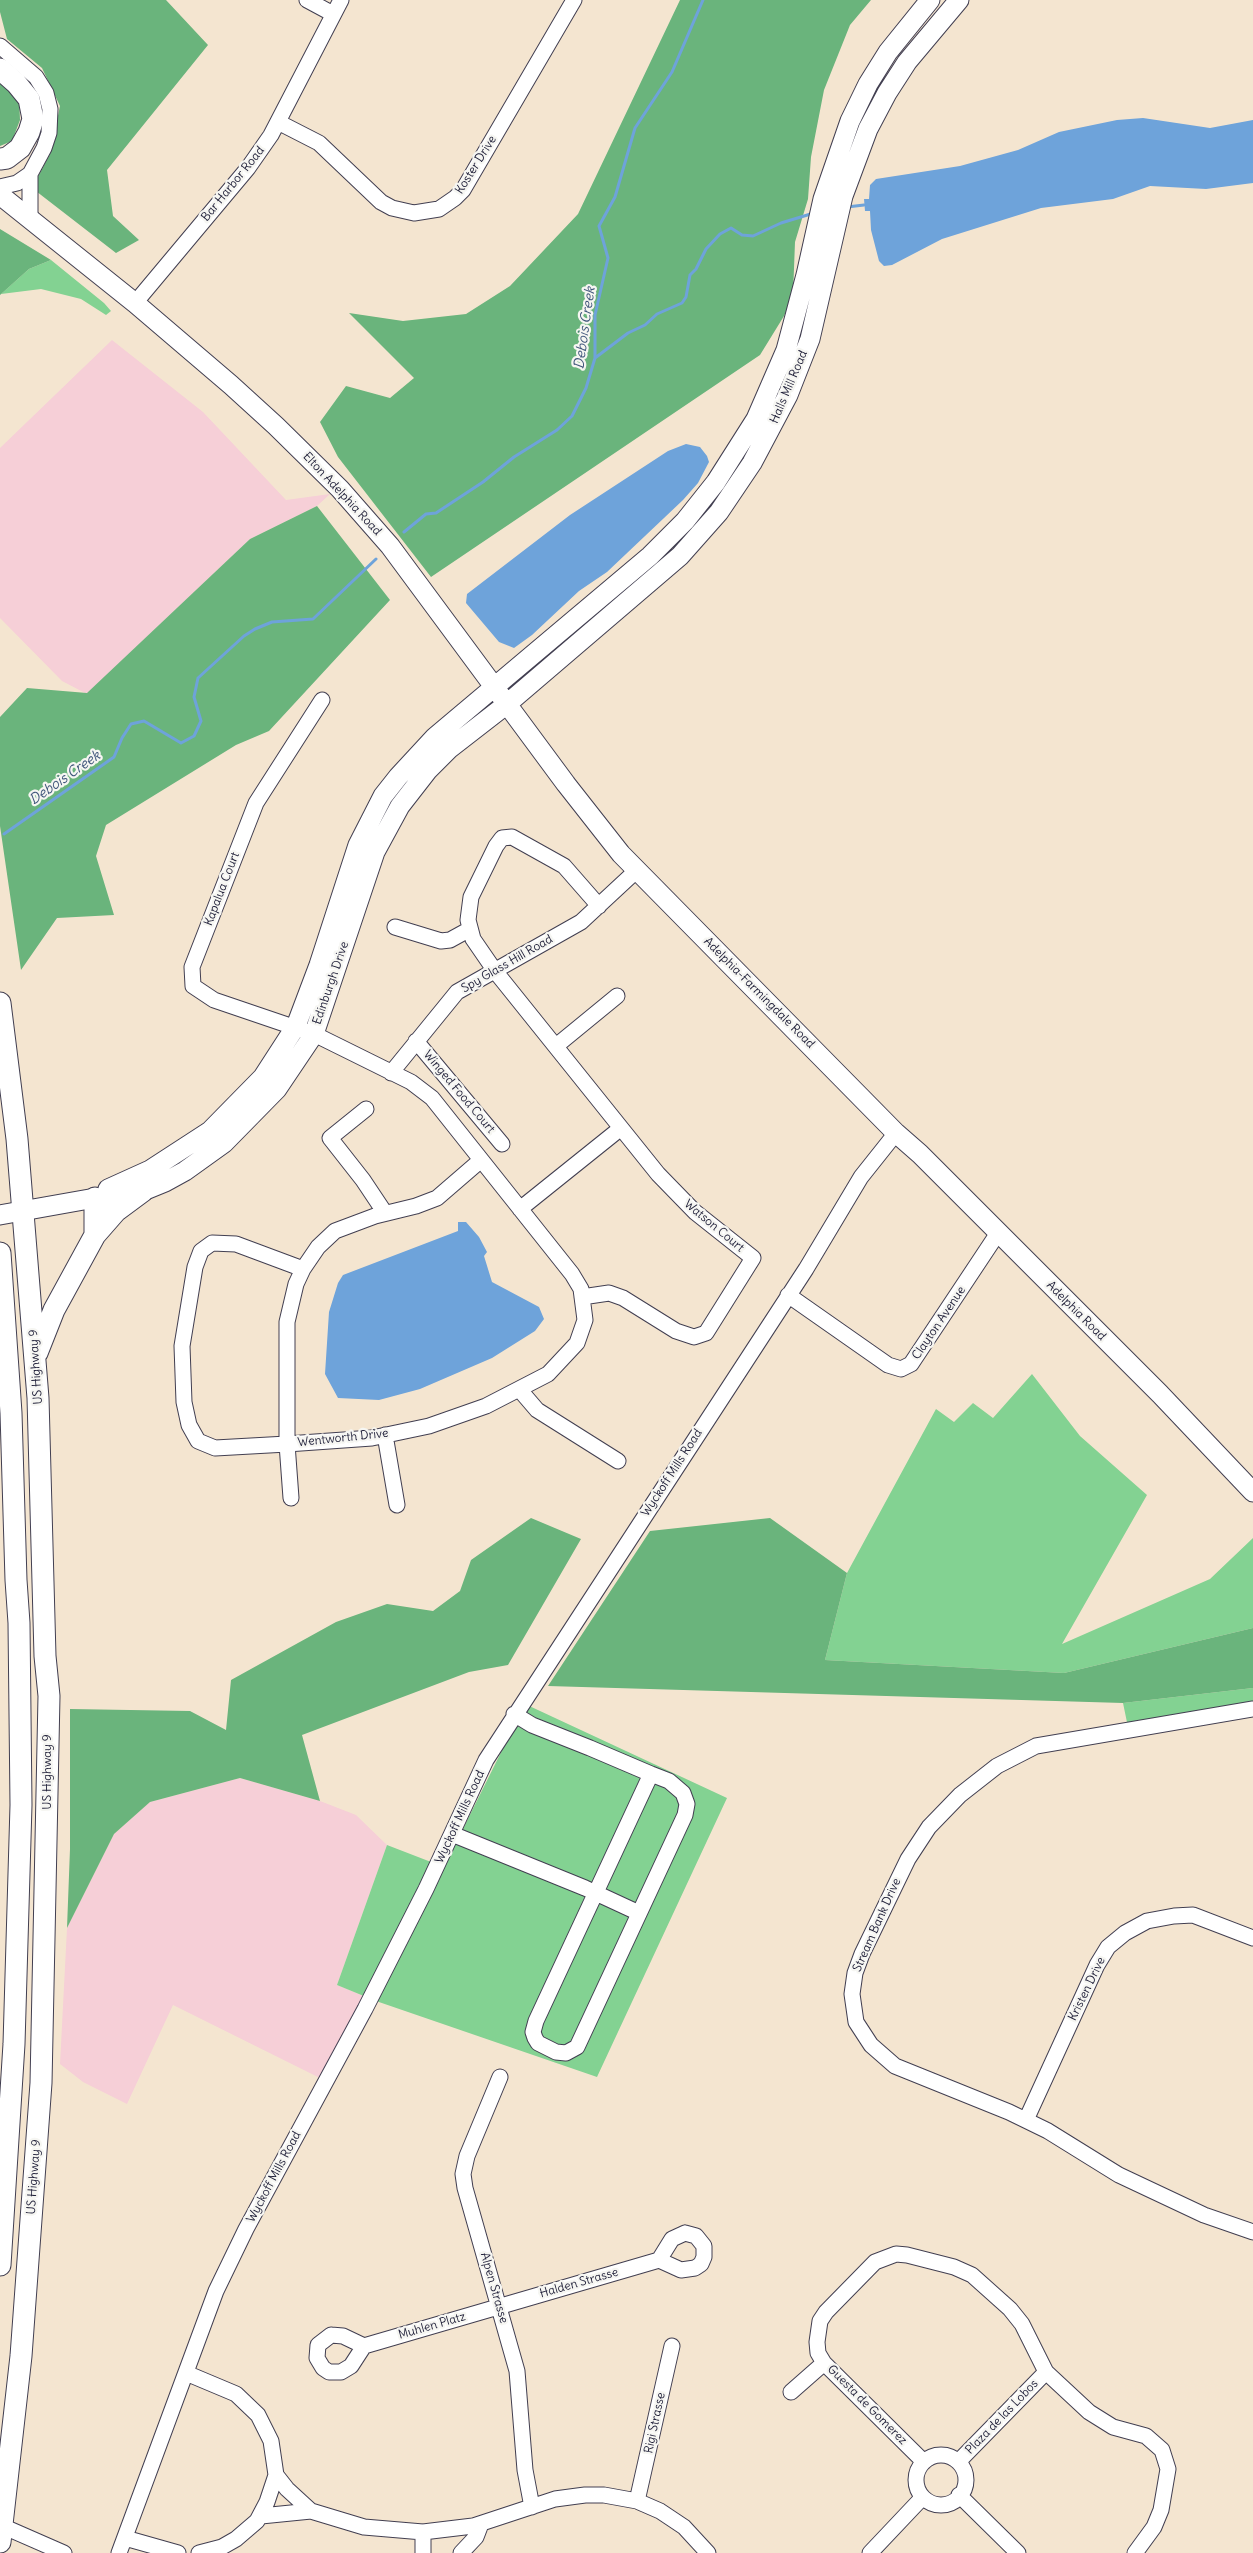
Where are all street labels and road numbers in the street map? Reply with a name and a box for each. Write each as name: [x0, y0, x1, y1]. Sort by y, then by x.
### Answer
street label: Koster Drive: [452, 133, 500, 197]
street label: Bar Harbor Road: [198, 144, 268, 224]
street label: Halls Mill Road: [767, 348, 811, 426]
street label: Elton Adelphia Road: [300, 449, 384, 539]
street label: Kapalua Court: [201, 850, 243, 928]
street label: Spy Glass Hill Road: [459, 932, 555, 996]
street label: Adelphia-Farmingdale Road: [701, 935, 817, 1051]
street label: Edinburgh Drive: [310, 940, 352, 1026]
street label: Winged Food Court: [420, 1048, 498, 1136]
street label: Watson Court: [681, 1197, 747, 1255]
street label: Adelphia Road: [1043, 1278, 1109, 1344]
street label: Clayton Avenue: [909, 1284, 969, 1362]
street label: US Highway 9: [26, 1329, 46, 1405]
street label: Wentworth Drive: [297, 1426, 389, 1450]
street label: Wyckoff Mills Road: [638, 1427, 706, 1519]
street label: US Highway 9: [41, 1734, 55, 1810]
street label: Wyckoff Mills Road: [432, 1768, 488, 1866]
street label: Stream Bank Drive: [850, 1876, 904, 1974]
street label: Kristen Drive: [1065, 1955, 1109, 2023]
street label: Wyckoff Mills Road: [244, 2129, 304, 2225]
street label: US Highway 9: [24, 2139, 44, 2215]
street label: Alpen Strasse: [477, 2251, 511, 2325]
street label: Halden Strasse: [538, 2265, 620, 2301]
street label: Muhlen Platz: [397, 2310, 467, 2342]
street label: Guesta de Gomerez: [824, 2362, 910, 2448]
street label: Plaza de las Lobos: [963, 2377, 1041, 2457]
street label: Rigi Strasse: [642, 2391, 668, 2455]

